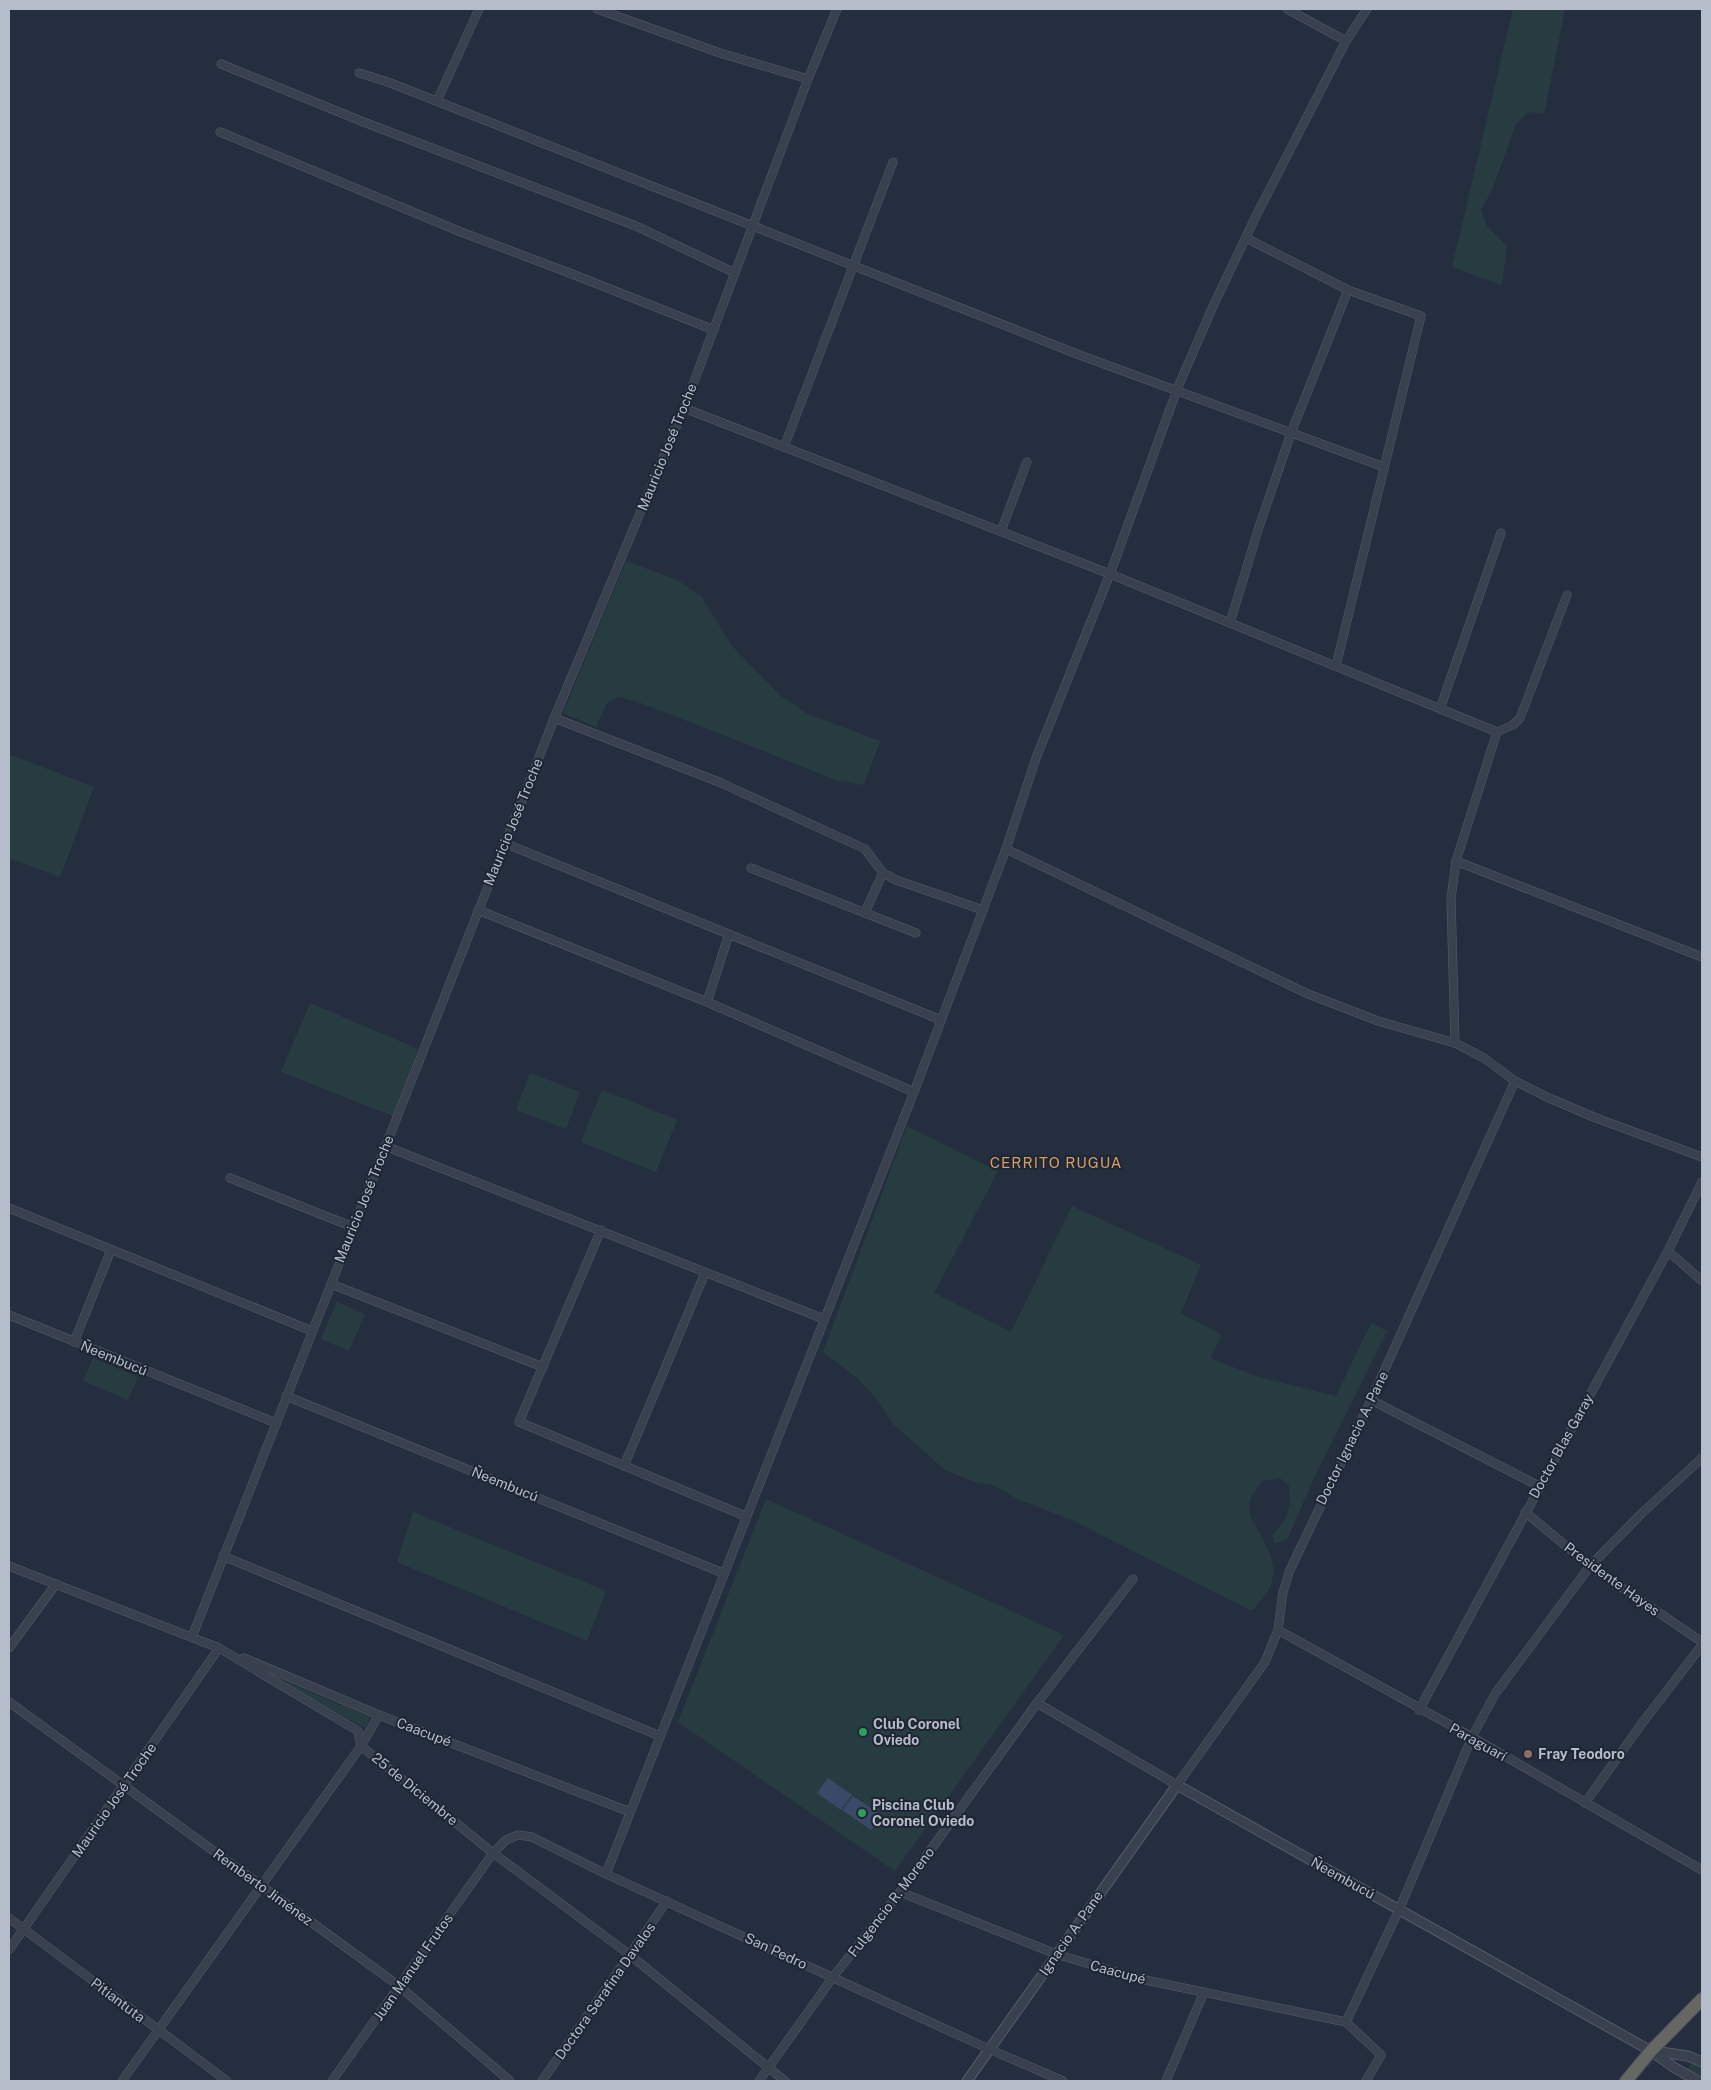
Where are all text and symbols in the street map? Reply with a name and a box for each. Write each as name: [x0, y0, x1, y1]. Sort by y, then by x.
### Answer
street label: Mauricio José Troche: [634, 381, 700, 513]
street label: Mauricio José Troche: [480, 756, 546, 888]
street label: Mauricio José Troche: [331, 1133, 397, 1265]
district label: CERRITO RUGUA: [990, 1154, 1122, 1171]
street label: Ñeembucú: [78, 1336, 150, 1379]
street label: Doctor Ignacio A. Pane: [1313, 1369, 1391, 1507]
street label: Doctor Blas Garay: [1526, 1391, 1597, 1501]
street label: Ñeembucú: [469, 1462, 541, 1505]
street label: Presidente Hayes: [1561, 1539, 1663, 1619]
street label: Caacupé: [394, 1714, 454, 1750]
place label: Club Coronel Oviedo: [873, 1716, 961, 1748]
street label: Paraguarí: [1447, 1720, 1510, 1764]
marker: Club Coronel Oviedo: [857, 1726, 869, 1738]
street label: Mauricio José Troche: [69, 1740, 160, 1860]
place label: Fray Teodoro: [1538, 1746, 1625, 1762]
marker: Fray Teodoro: [1522, 1748, 1534, 1760]
street label: 25 de Diciembre: [369, 1749, 461, 1829]
place label: Piscina Club Coronel Oviedo: [872, 1797, 974, 1829]
marker: Piscina Club Coronel Oviedo: [856, 1807, 868, 1819]
street label: Fulgencio R. Moreno: [845, 1844, 937, 1960]
street label: Remberto Jiménez: [210, 1846, 316, 1929]
street label: Ñeembucú: [1308, 1853, 1378, 1902]
street label: Ignacio A. Pane: [1036, 1888, 1106, 1978]
street label: Juan Manuel Frutos: [370, 1910, 456, 2024]
street label: Doctora Serafina Davalos: [552, 1919, 658, 2063]
street label: San Pedro: [742, 1930, 810, 1972]
street label: Caacupé: [1088, 1957, 1148, 1987]
street label: Pitiantuta: [88, 1975, 148, 2025]

